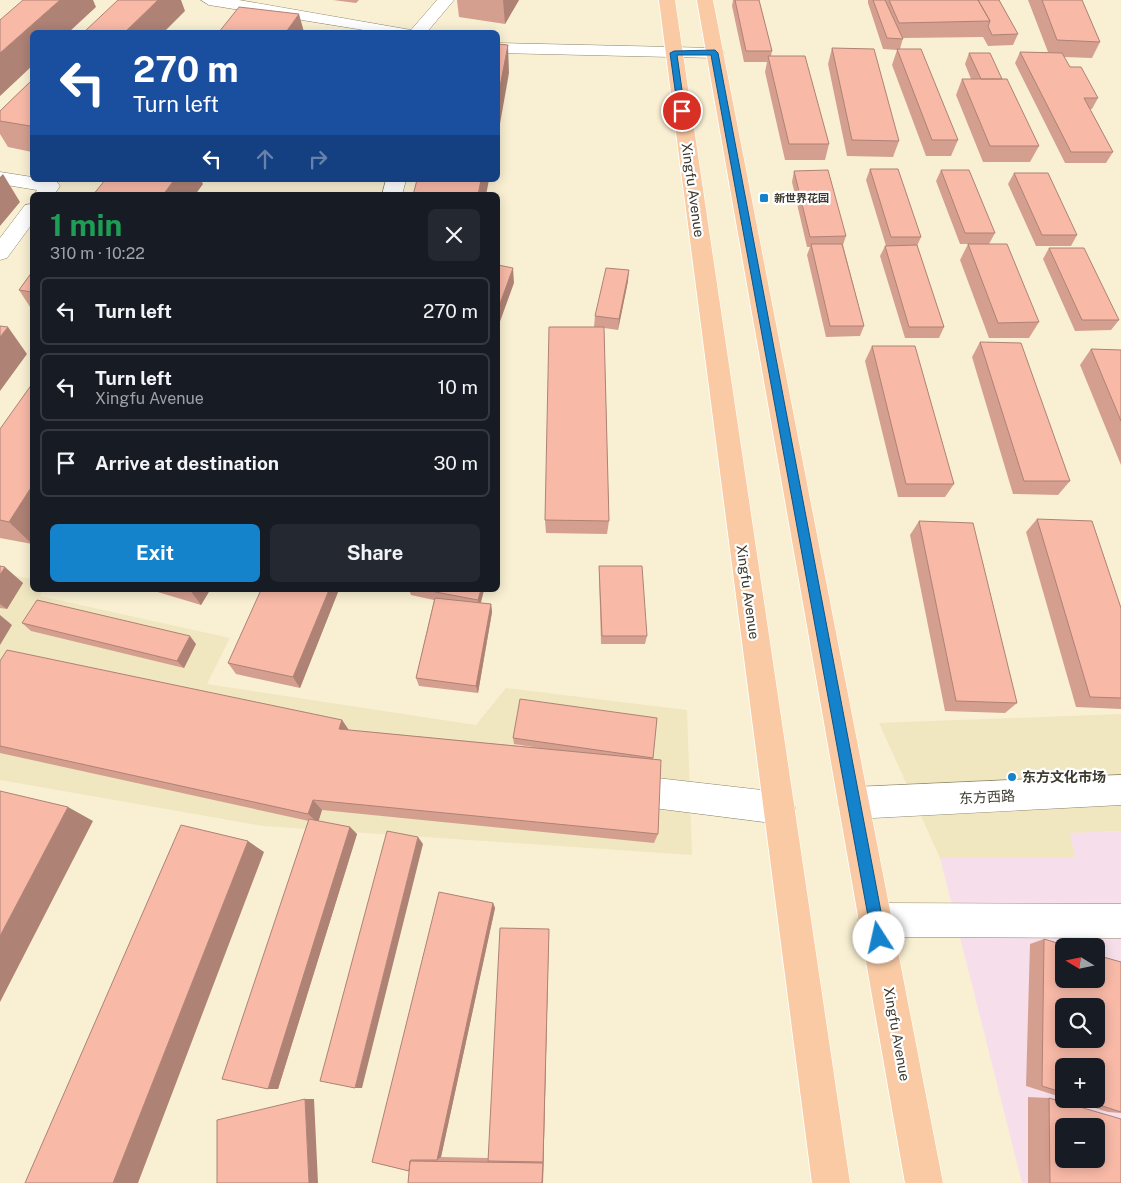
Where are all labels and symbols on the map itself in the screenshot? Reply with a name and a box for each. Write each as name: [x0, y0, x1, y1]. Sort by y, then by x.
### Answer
pin: [661, 90, 703, 132]
street label: Xingfu Avenue: [678, 142, 708, 238]
marker: 新世界花园: [758, 192, 770, 204]
place label: 新世界花园: [774, 192, 829, 204]
street label: Xingfu Avenue: [733, 544, 763, 640]
place label: 东方文化市场: [1022, 769, 1106, 785]
marker: 东方文化市场: [1006, 771, 1018, 783]
street label: 东方西路: [959, 788, 1015, 806]
position arrow: [852, 911, 904, 963]
north arrow: [1055, 938, 1105, 988]
street label: Xingfu Avenue: [881, 986, 913, 1082]

